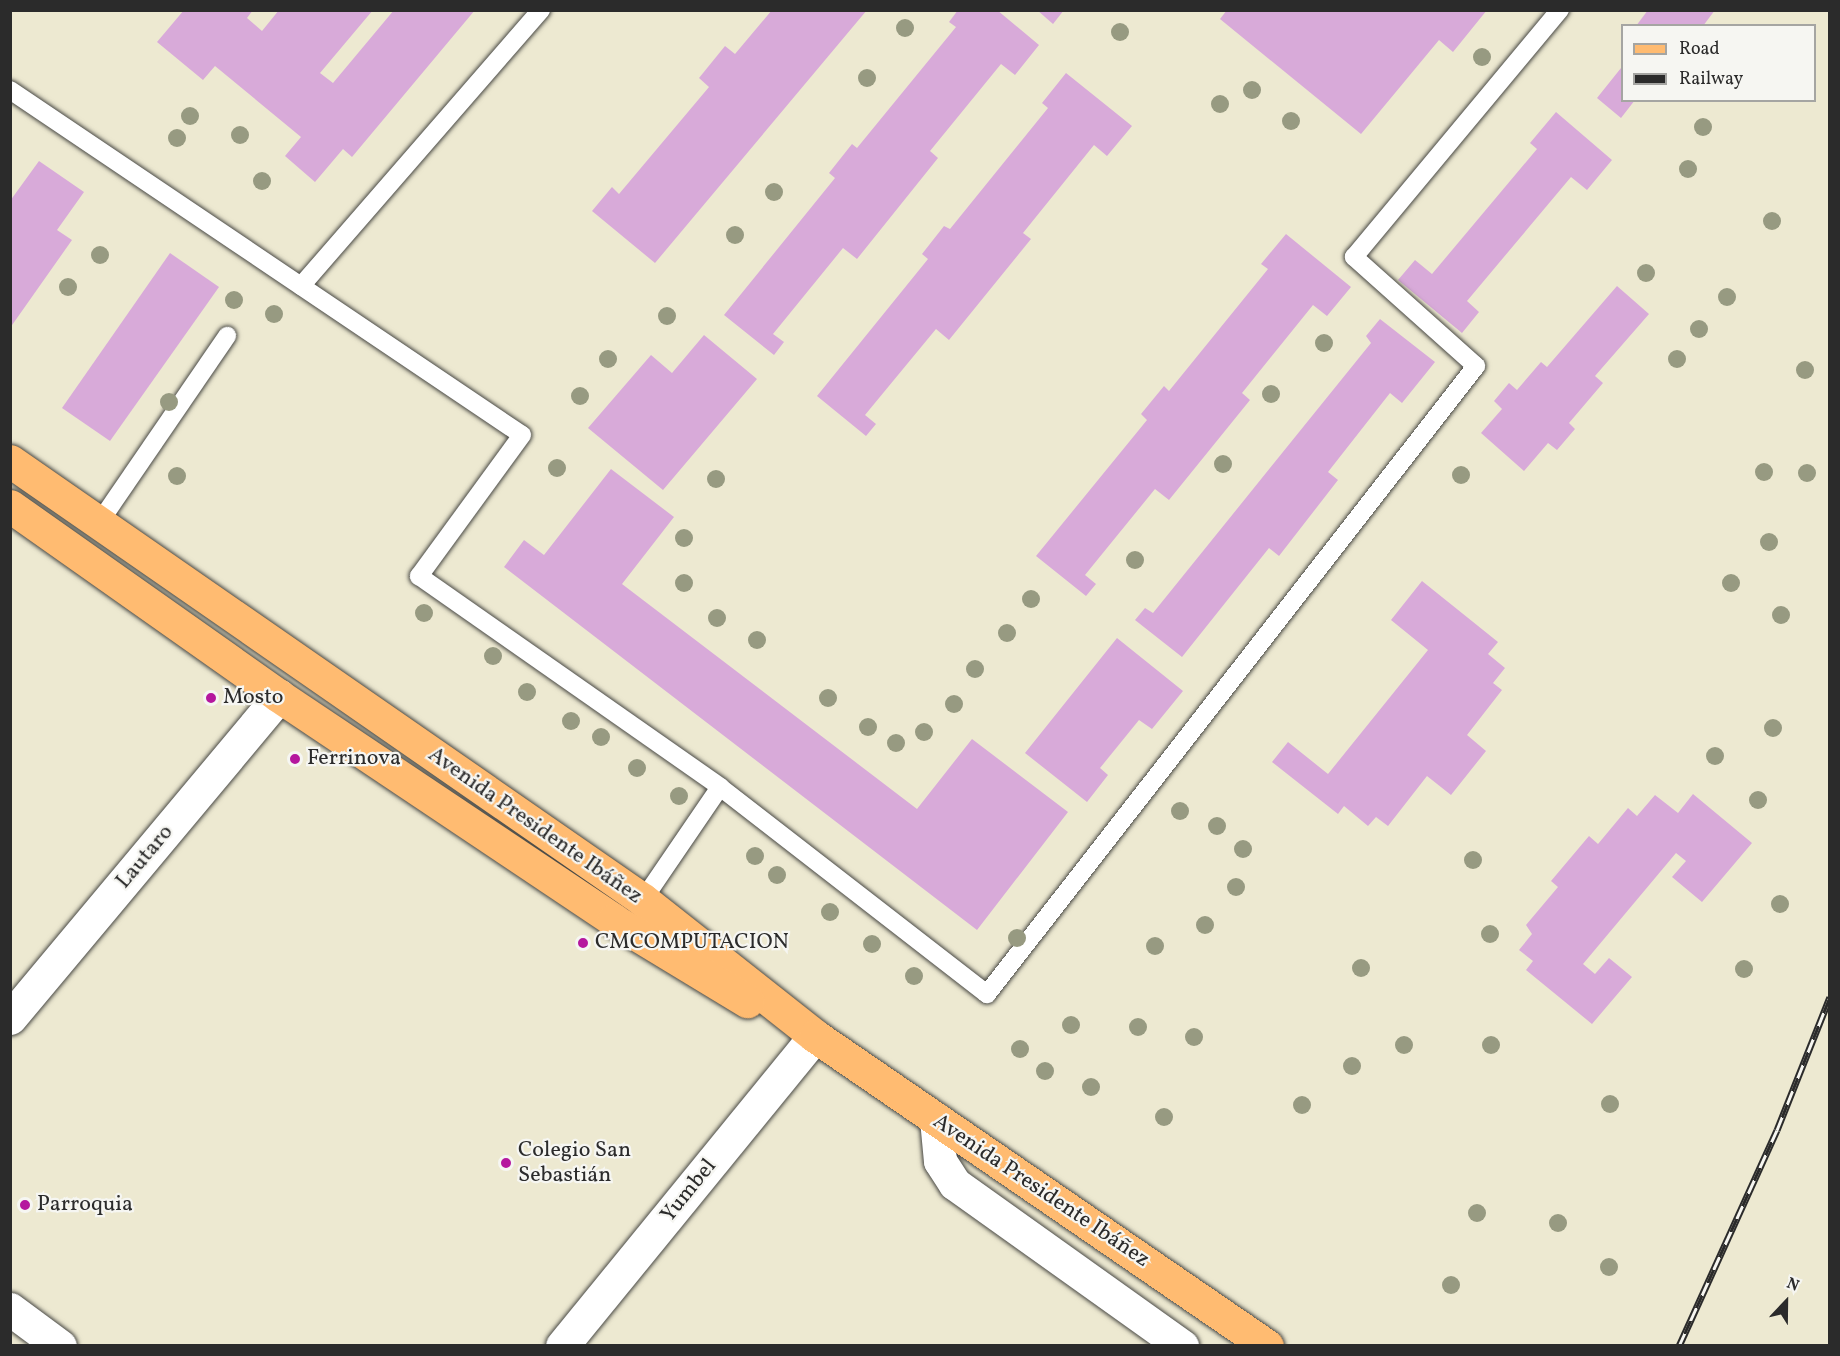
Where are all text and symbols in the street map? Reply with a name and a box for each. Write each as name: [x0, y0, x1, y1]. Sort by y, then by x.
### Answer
legend: [1621, 24, 1816, 102]
text: Road: [1679, 37, 1720, 62]
text: Railway: [1679, 67, 1743, 92]
place label: Mosto: [223, 685, 283, 711]
marker: Mosto: [204, 691, 218, 705]
street label: Avenida Presidente Ibáñez: [423, 742, 647, 910]
place label: Ferrinova: [307, 746, 401, 772]
marker: Ferrinova: [288, 752, 302, 766]
street label: Lautaro: [111, 820, 179, 894]
place label: CMCOMPUTACION: [595, 930, 789, 956]
marker: CMCOMPUTACION: [576, 936, 590, 950]
street label: Avenida Presidente Ibáñez: [928, 1109, 1154, 1273]
place label: Colegio San Sebastián: [518, 1137, 631, 1188]
street label: Yumbel: [656, 1154, 722, 1228]
marker: Colegio San Sebastián: [499, 1156, 513, 1170]
place label: Parroquia: [37, 1192, 133, 1218]
marker: Parroquia: [18, 1198, 32, 1212]
north arrow: [1756, 1272, 1816, 1332]
text: N: [1783, 1273, 1802, 1298]

